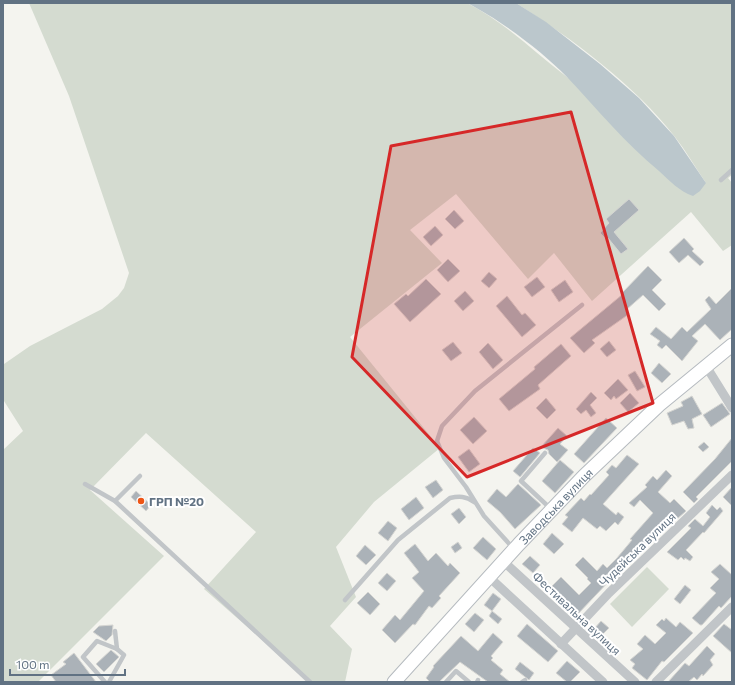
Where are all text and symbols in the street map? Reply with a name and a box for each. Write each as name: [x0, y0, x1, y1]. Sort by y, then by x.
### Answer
street label: Заводська вулиця: [516, 465, 595, 547]
place label: ГРП №20: [149, 494, 204, 508]
marker: ГРП №20: [136, 496, 146, 506]
street label: Чудейська вулиця: [596, 509, 678, 589]
street label: Фестивальна вулиця: [530, 569, 624, 657]
scale bar: [10, 651, 125, 677]
text: 100 m: [16, 657, 50, 671]

